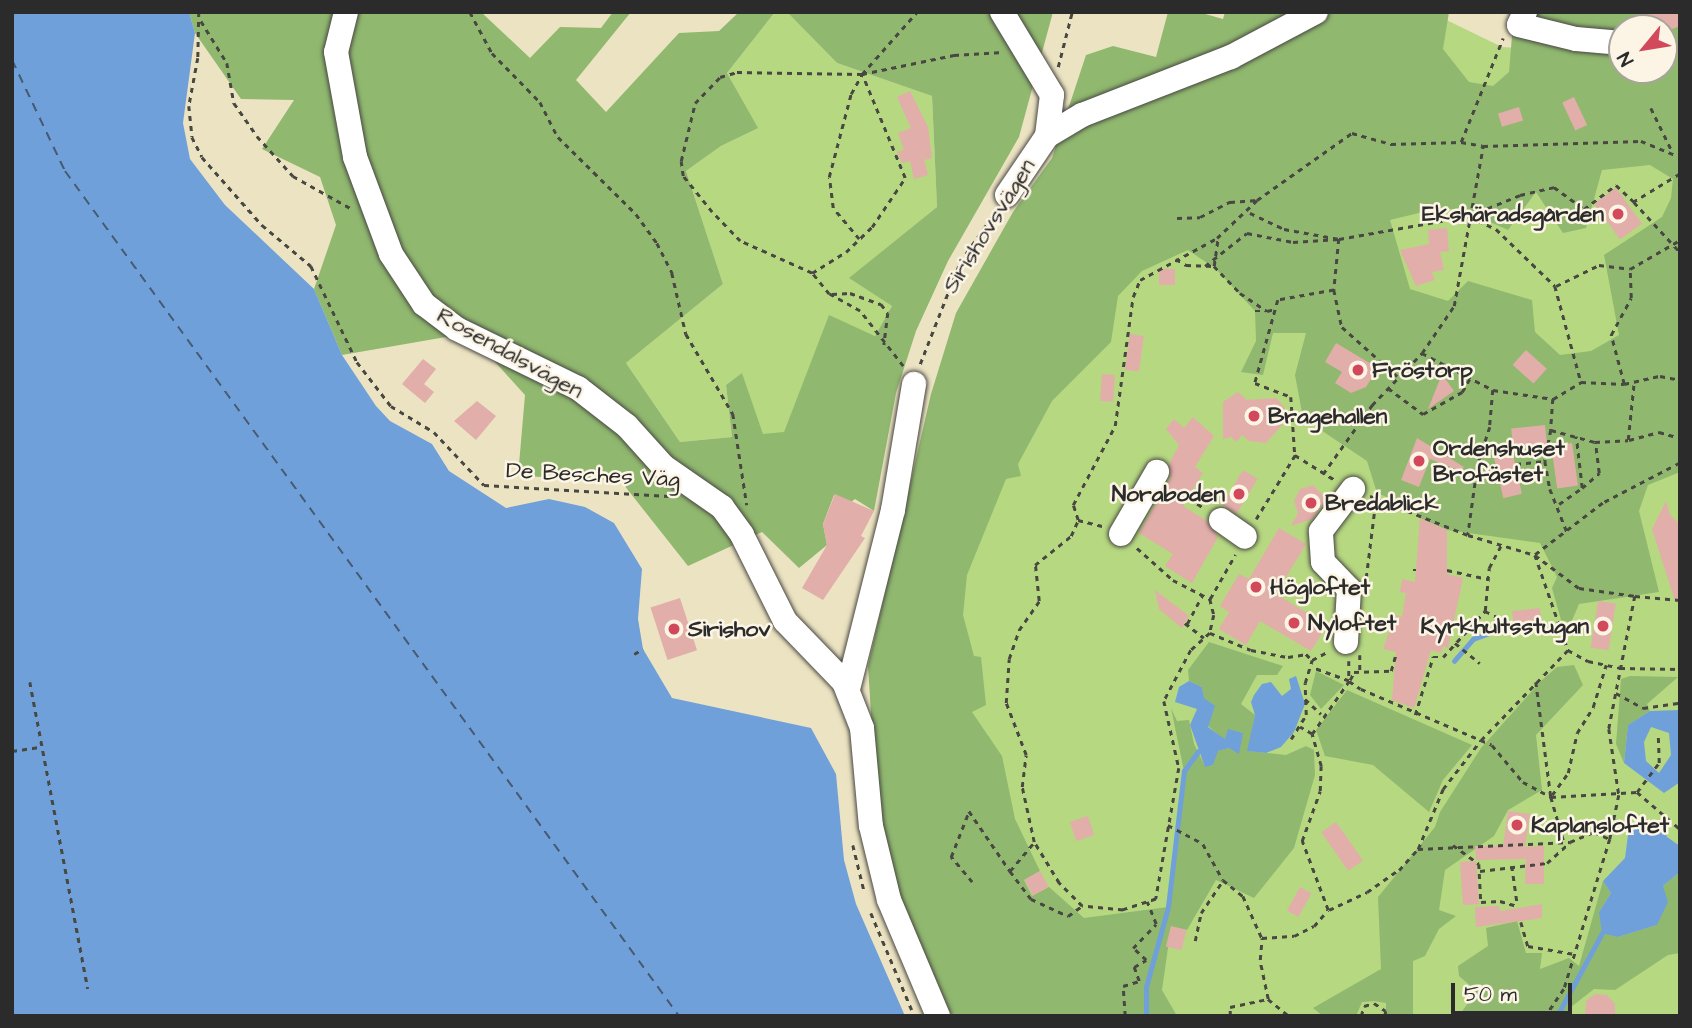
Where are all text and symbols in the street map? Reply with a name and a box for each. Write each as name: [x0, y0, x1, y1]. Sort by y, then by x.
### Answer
north arrow: [1608, 14, 1678, 84]
text: N: [1611, 47, 1641, 71]
street label: Sirishovsvägen: [937, 154, 1041, 298]
place label: Ekshäradsgården: [1422, 200, 1604, 228]
marker: Ekshäradsgården: [1610, 206, 1626, 222]
street label: Rosendalsvägen: [432, 301, 588, 405]
place label: Fröstorp: [1372, 356, 1473, 384]
marker: Fröstorp: [1350, 362, 1366, 378]
place label: Bragehallen: [1268, 402, 1387, 430]
marker: Bragehallen: [1246, 408, 1262, 424]
place label: Ordenshuset Brofästet: [1433, 434, 1565, 488]
marker: Ordenshuset Brofästet: [1411, 453, 1427, 469]
street label: De Besches Väg: [505, 457, 681, 493]
place label: Noraboden: [1112, 480, 1225, 508]
marker: Noraboden: [1231, 486, 1247, 502]
place label: Bredablick: [1325, 489, 1439, 517]
marker: Bredablick: [1303, 495, 1319, 511]
place label: Högloftet: [1270, 573, 1370, 601]
marker: Högloftet: [1248, 579, 1264, 595]
place label: Nyloftet: [1308, 609, 1396, 637]
place label: Kyrkhultsstugan: [1421, 612, 1589, 640]
place label: Sirishov: [688, 615, 770, 643]
marker: Nyloftet: [1286, 615, 1302, 631]
marker: Kyrkhultsstugan: [1595, 618, 1611, 634]
marker: Sirishov: [666, 621, 682, 637]
place label: Kaplansloftet: [1531, 811, 1669, 839]
marker: Kaplansloftet: [1509, 817, 1525, 833]
scale bar: [1454, 968, 1575, 1012]
text: 50 m: [1464, 980, 1517, 1009]

